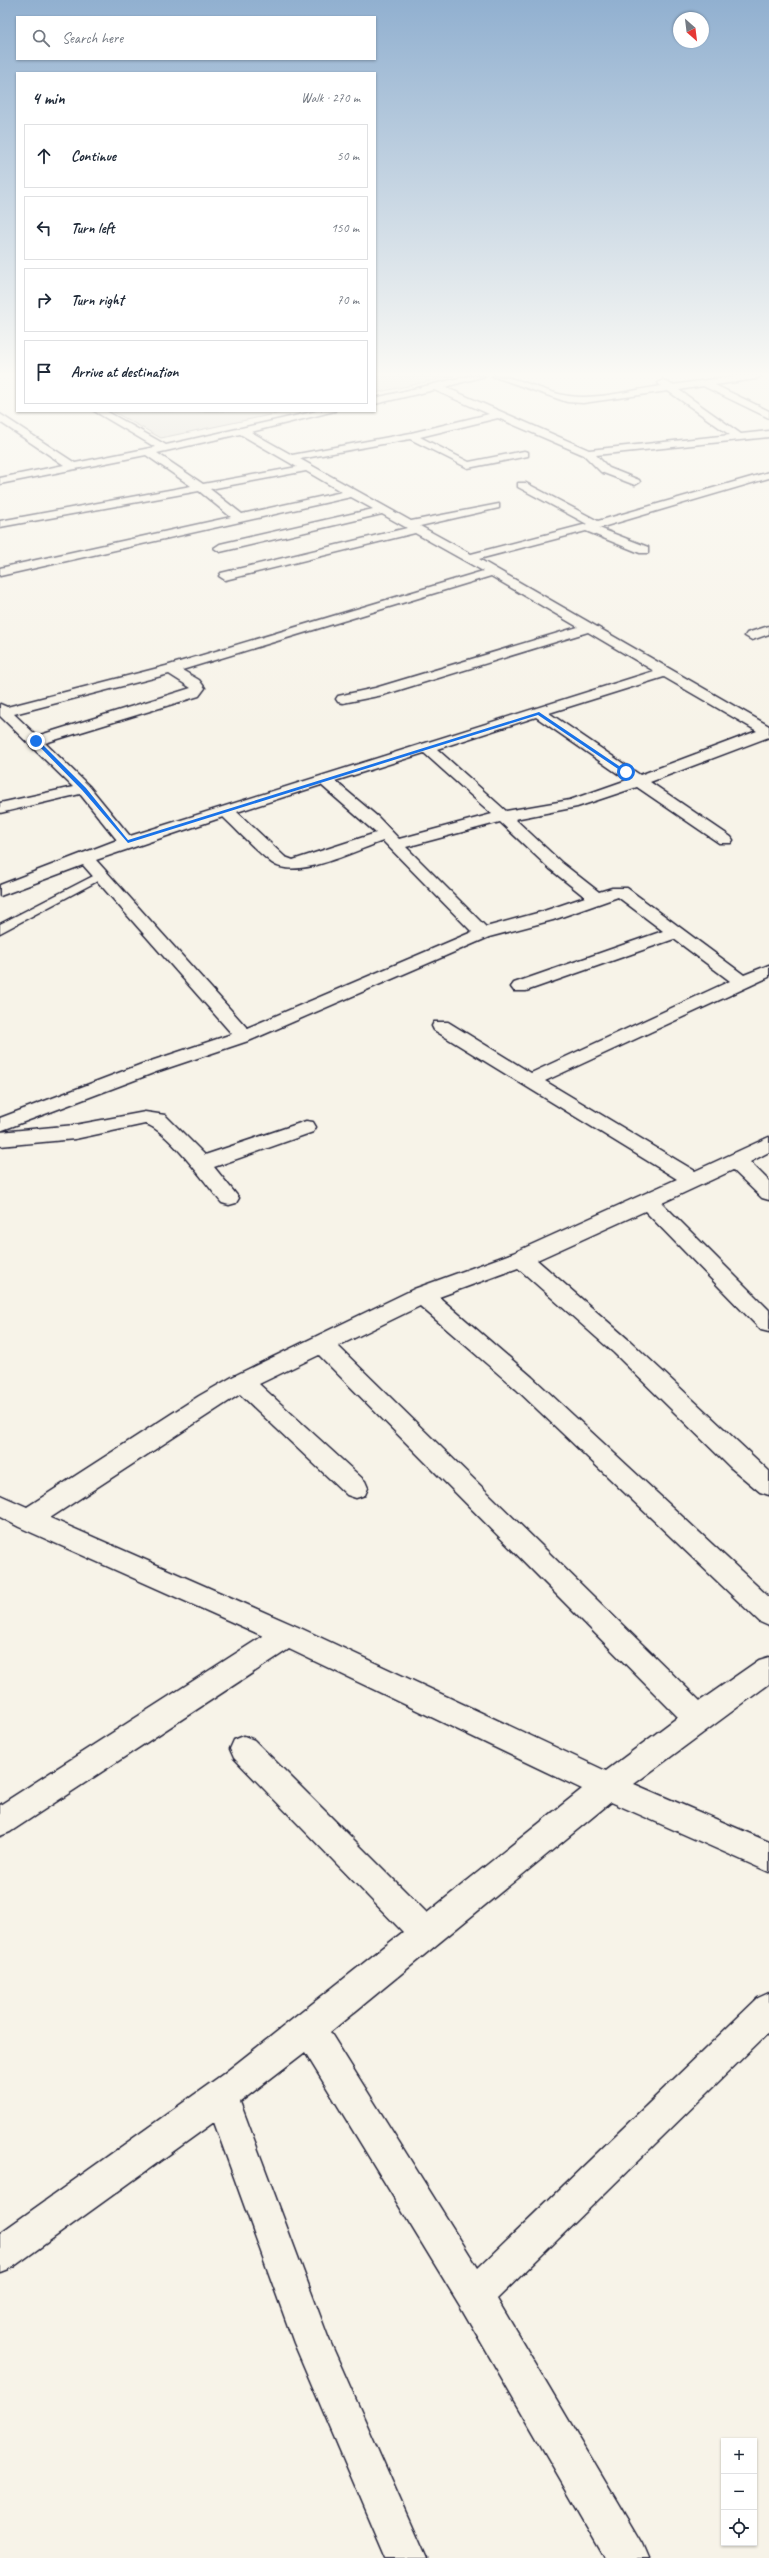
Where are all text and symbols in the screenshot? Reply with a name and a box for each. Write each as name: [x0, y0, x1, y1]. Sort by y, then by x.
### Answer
north arrow: [673, 12, 709, 48]
search box: [16, 16, 376, 60]
icon: search: [30, 27, 52, 49]
text: Search here: [62, 29, 123, 48]
text: 4 min: [32, 88, 65, 109]
text: Walk · 270 m: [301, 90, 360, 106]
icon: ahead: [33, 145, 55, 167]
text: Continue: [71, 147, 116, 166]
text: 50 m: [337, 148, 359, 164]
icon: left: [33, 217, 55, 239]
text: Turn left: [71, 219, 114, 238]
text: 150 m: [331, 220, 359, 236]
icon: right: [33, 289, 55, 311]
text: Turn right: [71, 291, 124, 310]
text: 70 m: [337, 292, 359, 308]
icon: arrive: [33, 361, 55, 383]
text: Arrive at destination: [71, 363, 178, 382]
route end: [27, 732, 45, 750]
route start: [617, 763, 635, 781]
map controls: [721, 2438, 757, 2546]
button: +: [721, 2438, 757, 2474]
button: −: [721, 2474, 757, 2510]
button: locate: [721, 2510, 757, 2546]

